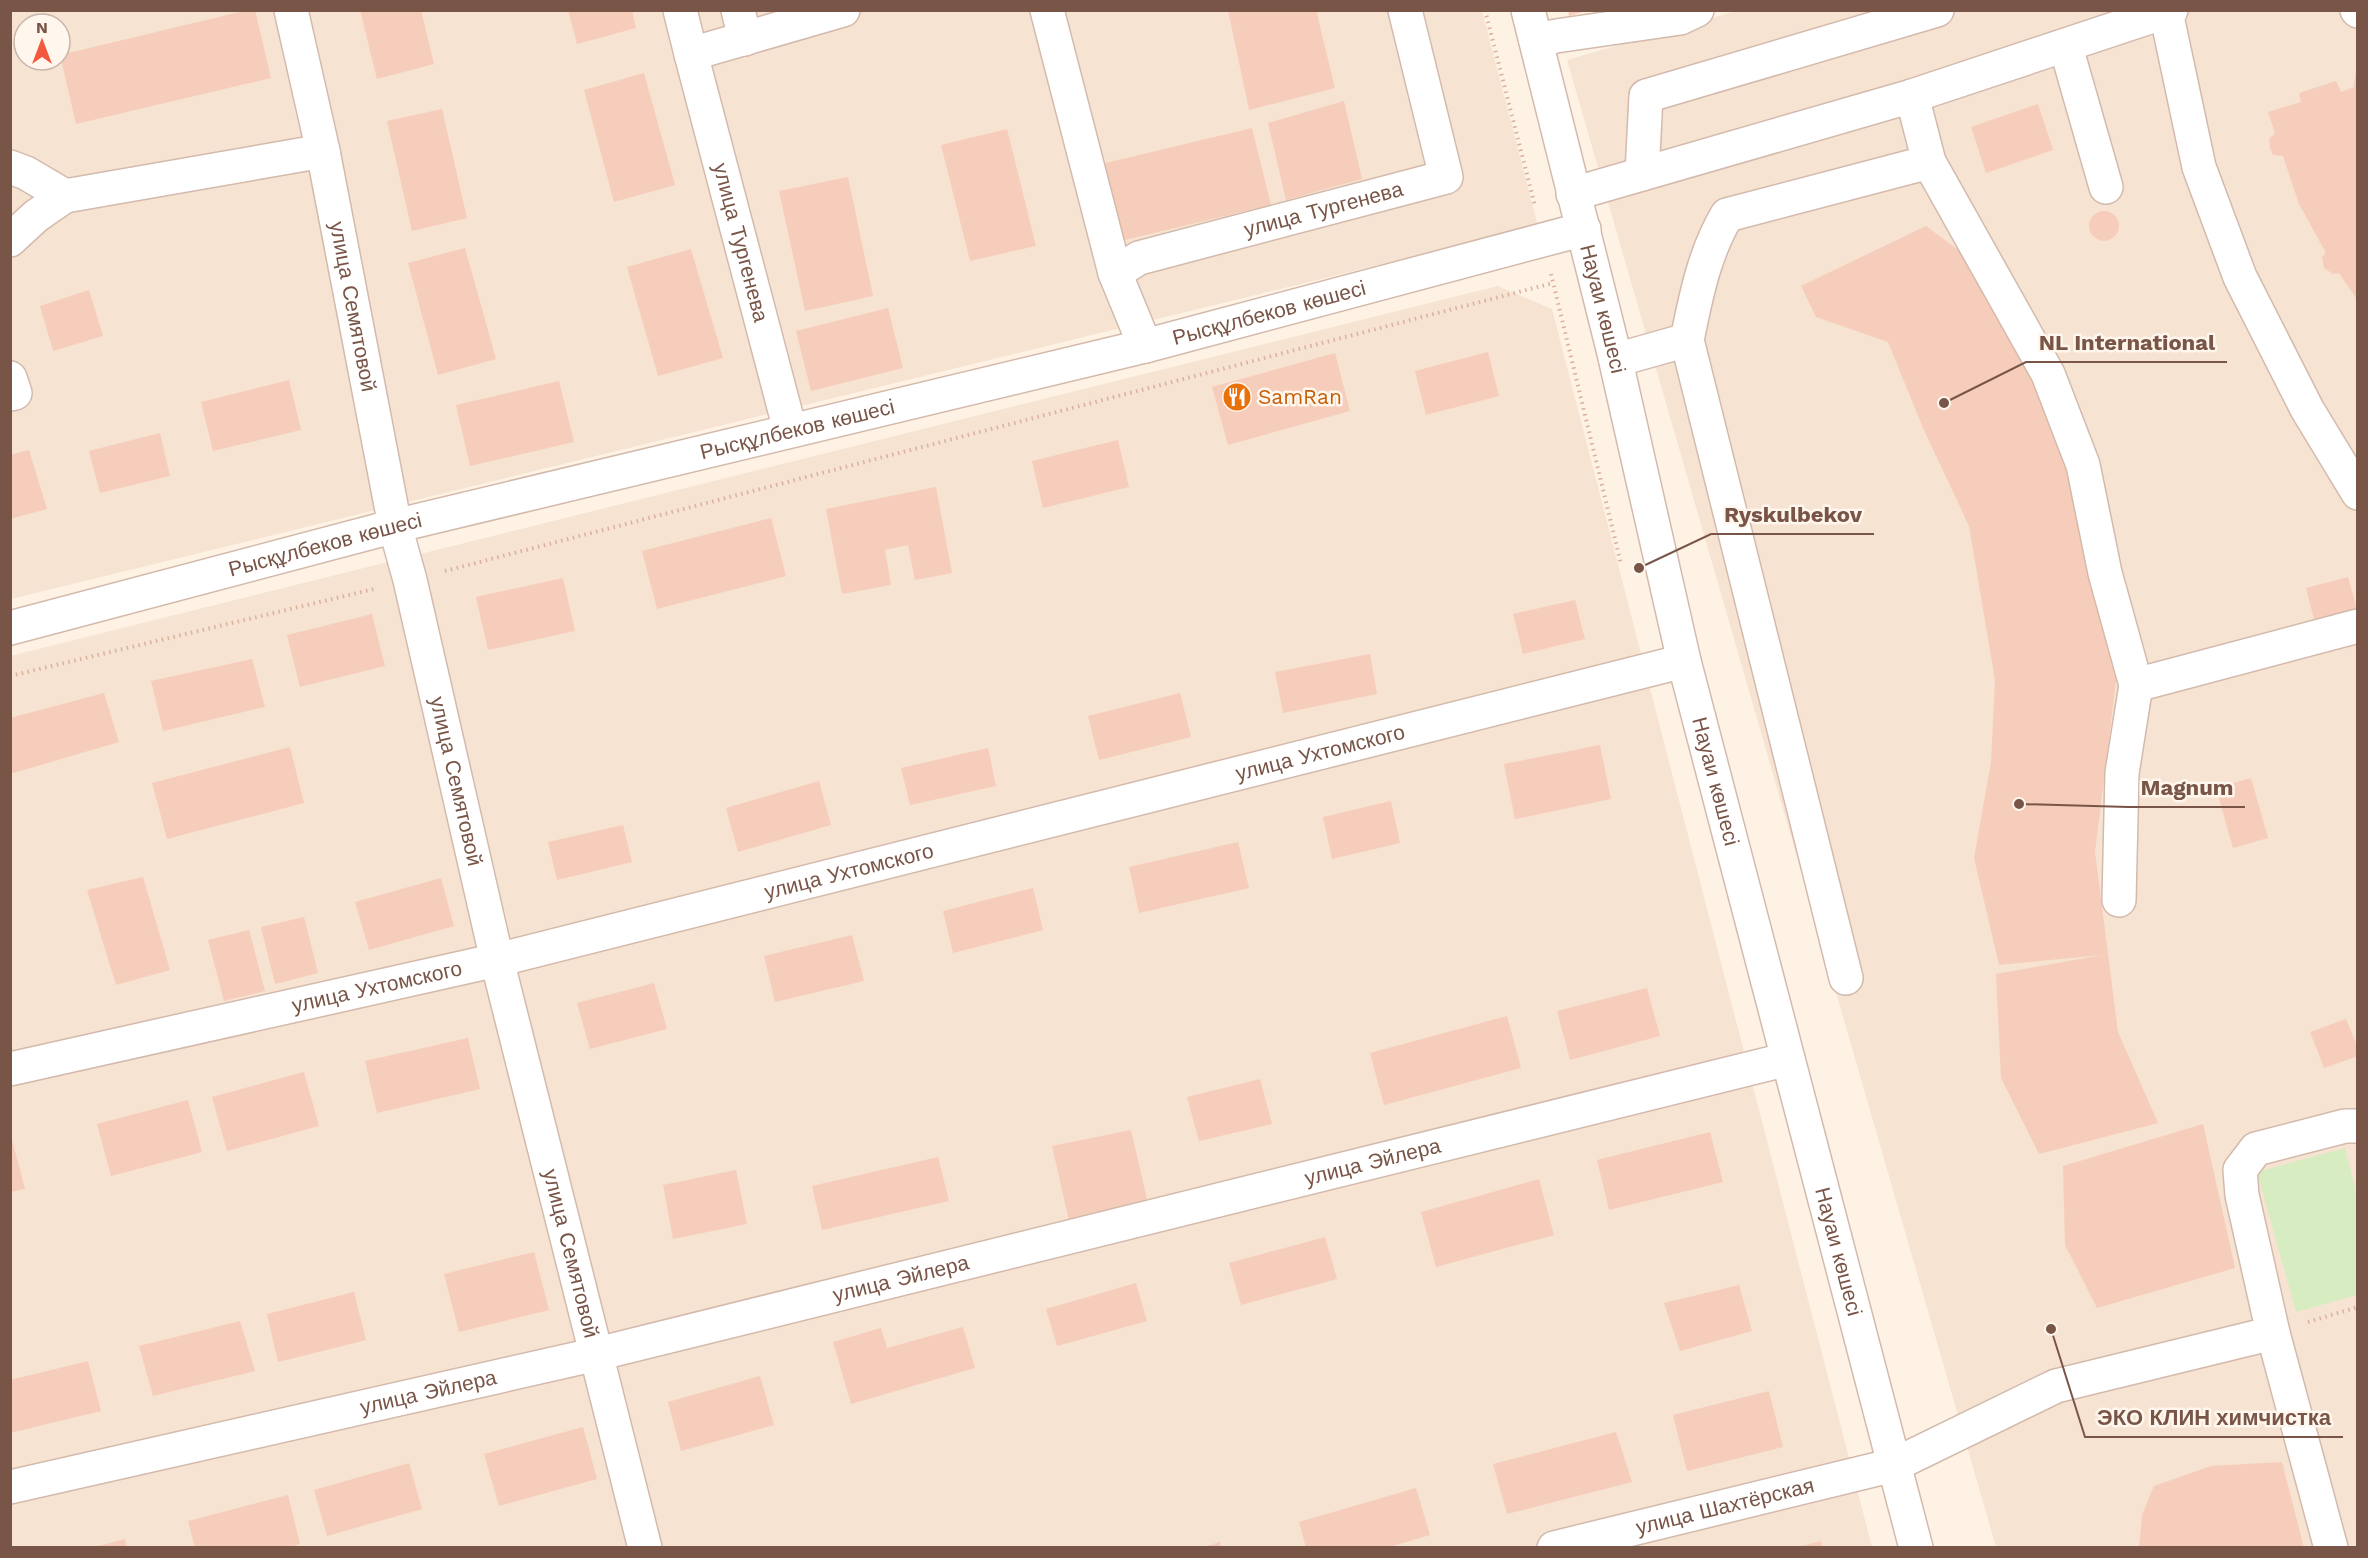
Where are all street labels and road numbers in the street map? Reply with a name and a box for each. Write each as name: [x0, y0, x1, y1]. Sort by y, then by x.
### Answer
street label: улица Тургенева: [708, 160, 774, 325]
street label: улица Тургенева: [1241, 176, 1406, 242]
street label: улица Семятовой: [325, 219, 382, 394]
street label: Науаи көшесі: [1575, 242, 1631, 376]
street label: Рысқұлбеков көшесі: [1170, 275, 1368, 350]
street label: Рысқұлбеков көшесі: [697, 394, 897, 464]
street label: Рысқұлбеков көшесі: [226, 507, 424, 582]
street label: улица Семятовой: [425, 694, 488, 868]
street label: Науаи көшесі: [1687, 714, 1745, 848]
street label: улица Ухтомского: [1233, 719, 1407, 785]
street label: улица Ухтомского: [762, 838, 936, 904]
street label: улица Ухтомского: [289, 955, 464, 1018]
street label: улица Эйлера: [1302, 1132, 1443, 1190]
street label: улица Семятовой: [538, 1166, 605, 1340]
street label: Науаи көшесі: [1810, 1184, 1868, 1319]
street label: улица Эйлера: [830, 1249, 972, 1307]
street label: улица Эйлера: [358, 1364, 499, 1419]
street label: улица Шахтёрская: [1633, 1472, 1816, 1540]

